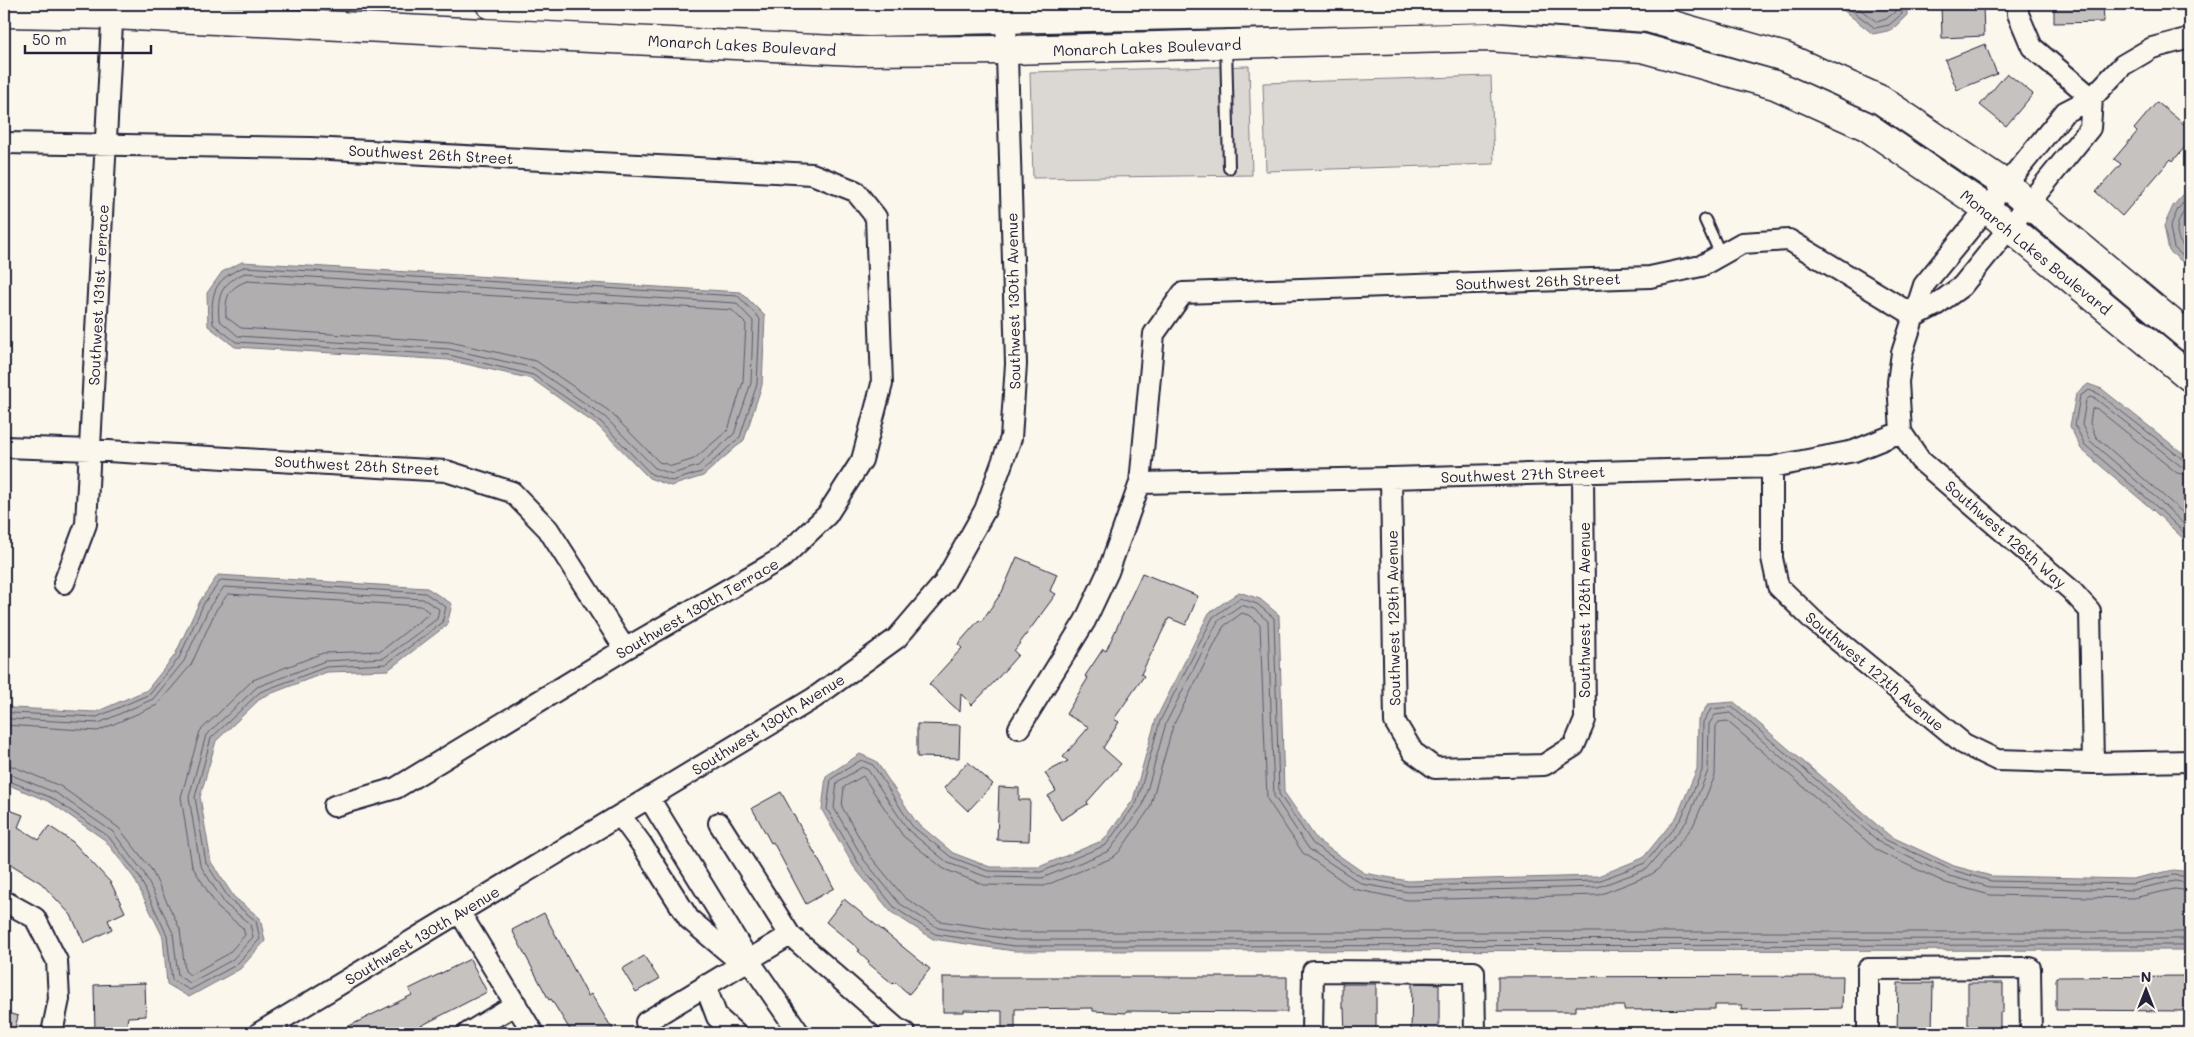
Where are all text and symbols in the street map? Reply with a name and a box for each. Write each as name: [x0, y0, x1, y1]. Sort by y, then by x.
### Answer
scale bar: [25, 22, 151, 54]
text: 50 m: [32, 29, 67, 49]
street label: Monarch Lakes Boulevard: [647, 30, 837, 60]
street label: Monarch Lakes Boulevard: [1052, 34, 1242, 60]
street label: Southwest 26th Street: [348, 140, 514, 168]
street label: Monarch Lakes Boulevard: [1956, 185, 2116, 319]
street label: Southwest 131st Terrace: [83, 204, 113, 386]
street label: Southwest 130th Avenue: [1001, 212, 1025, 390]
street label: Southwest 26th Street: [1455, 268, 1621, 294]
street label: Southwest 28th Street: [274, 451, 440, 479]
street label: Southwest 27th Street: [1440, 461, 1606, 487]
street label: Southwest 126th Way: [1941, 476, 2071, 592]
street label: Southwest 128th Avenue: [1574, 522, 1594, 698]
street label: Southwest 129th Avenue: [1381, 530, 1405, 706]
street label: Southwest 130th Terrace: [612, 553, 782, 663]
street label: Southwest 127th Avenue: [1801, 607, 1949, 735]
street label: Southwest 130th Avenue: [688, 669, 848, 779]
street label: Southwest 130th Avenue: [341, 881, 503, 989]
north arrow: [2122, 964, 2172, 1014]
text: N: [2141, 967, 2151, 986]

